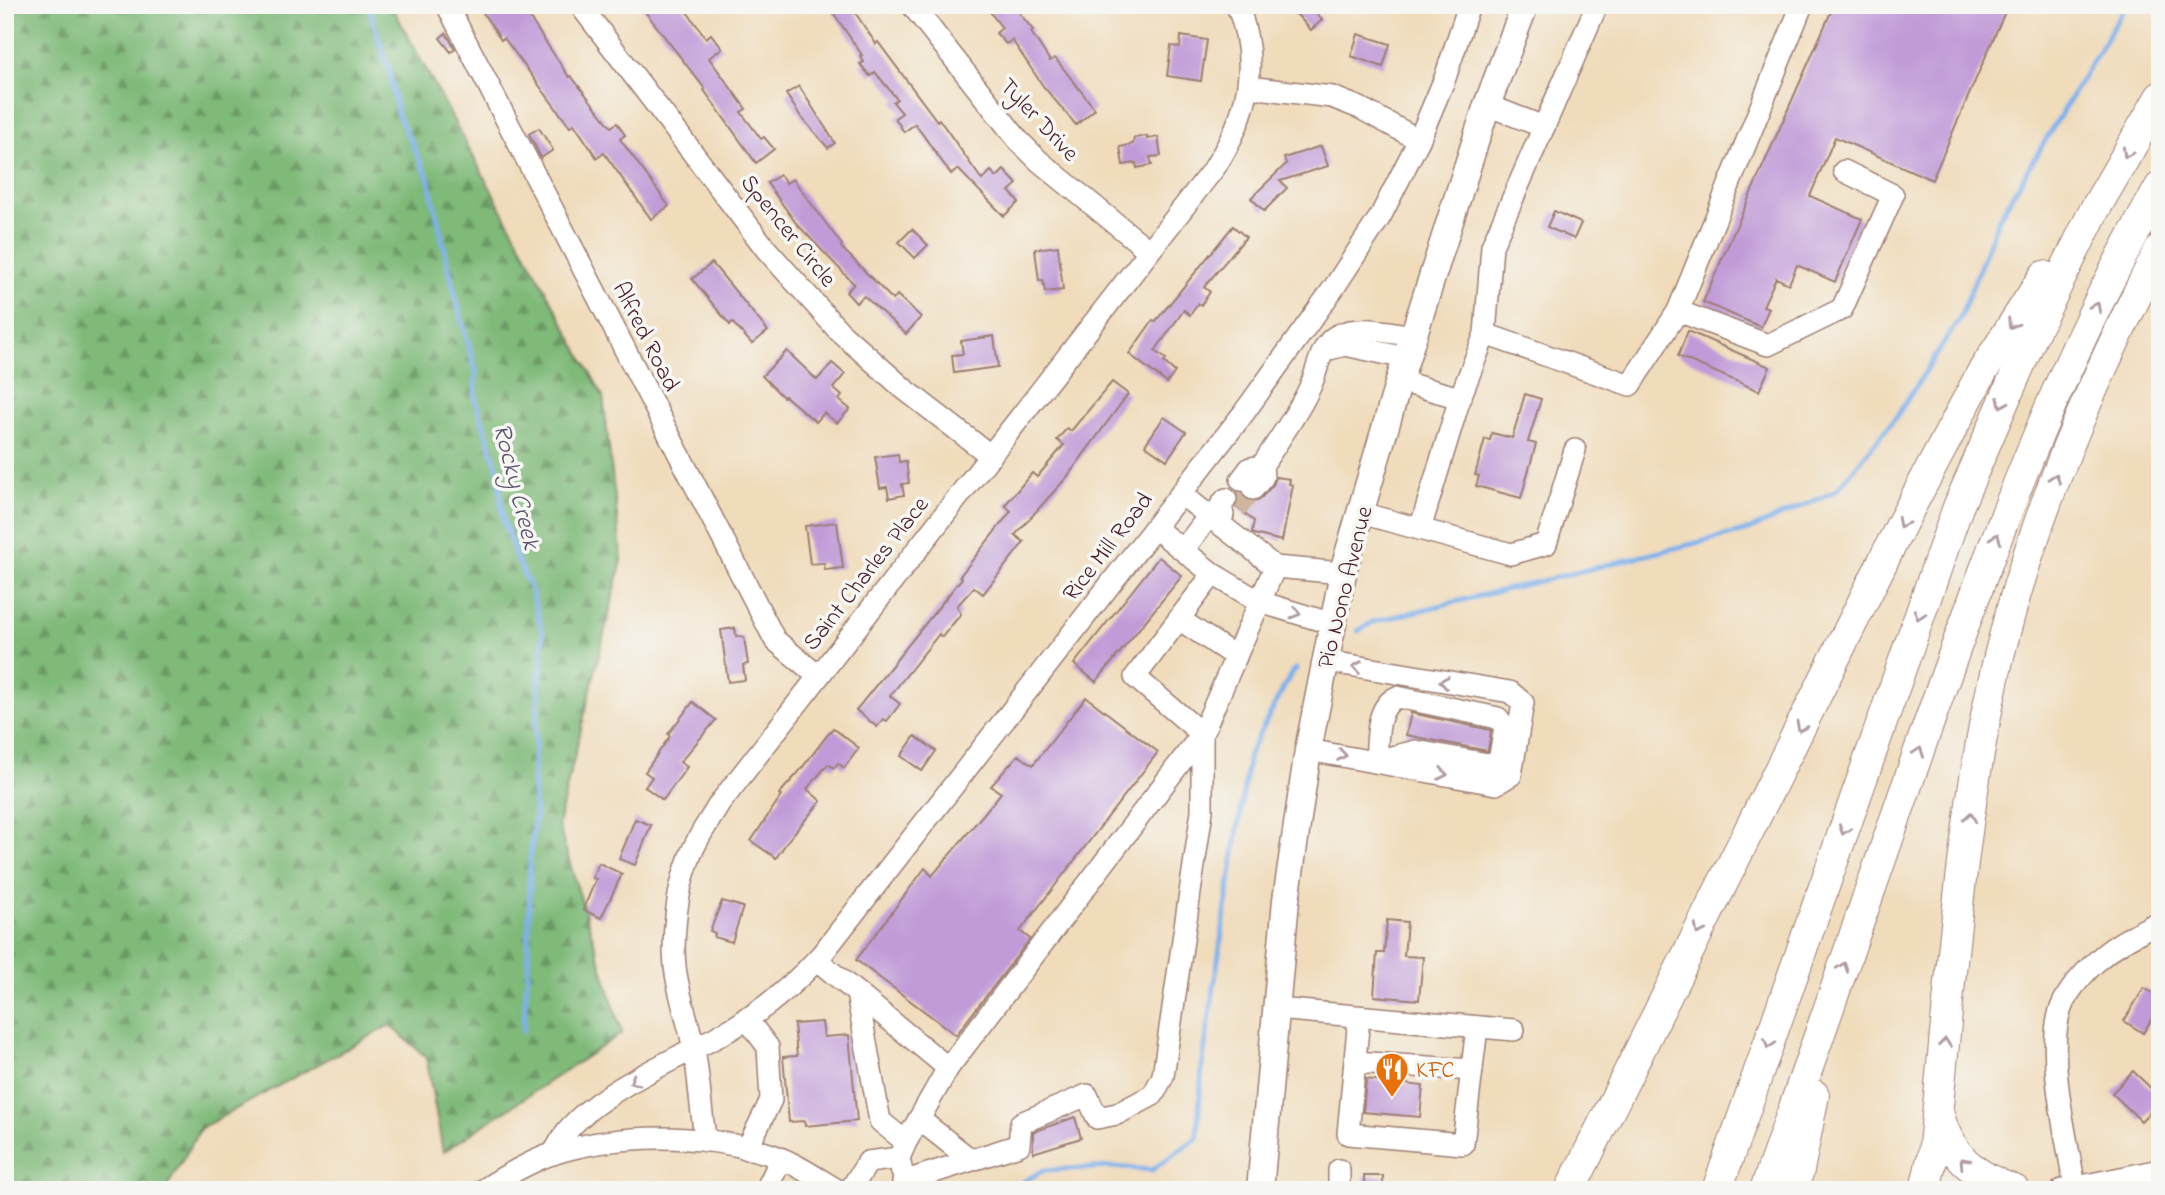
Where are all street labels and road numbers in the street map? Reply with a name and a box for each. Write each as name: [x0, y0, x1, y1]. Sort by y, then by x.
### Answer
street label: Tyler Drive: [989, 71, 1086, 171]
street label: Spencer Circle: [731, 168, 844, 296]
street label: Alfred Road: [602, 276, 688, 399]
street label: Rice Mill Road: [1055, 485, 1163, 610]
street label: Saint Charles Place: [795, 490, 939, 659]
street label: Pio Nono Avenue: [1309, 503, 1384, 672]

